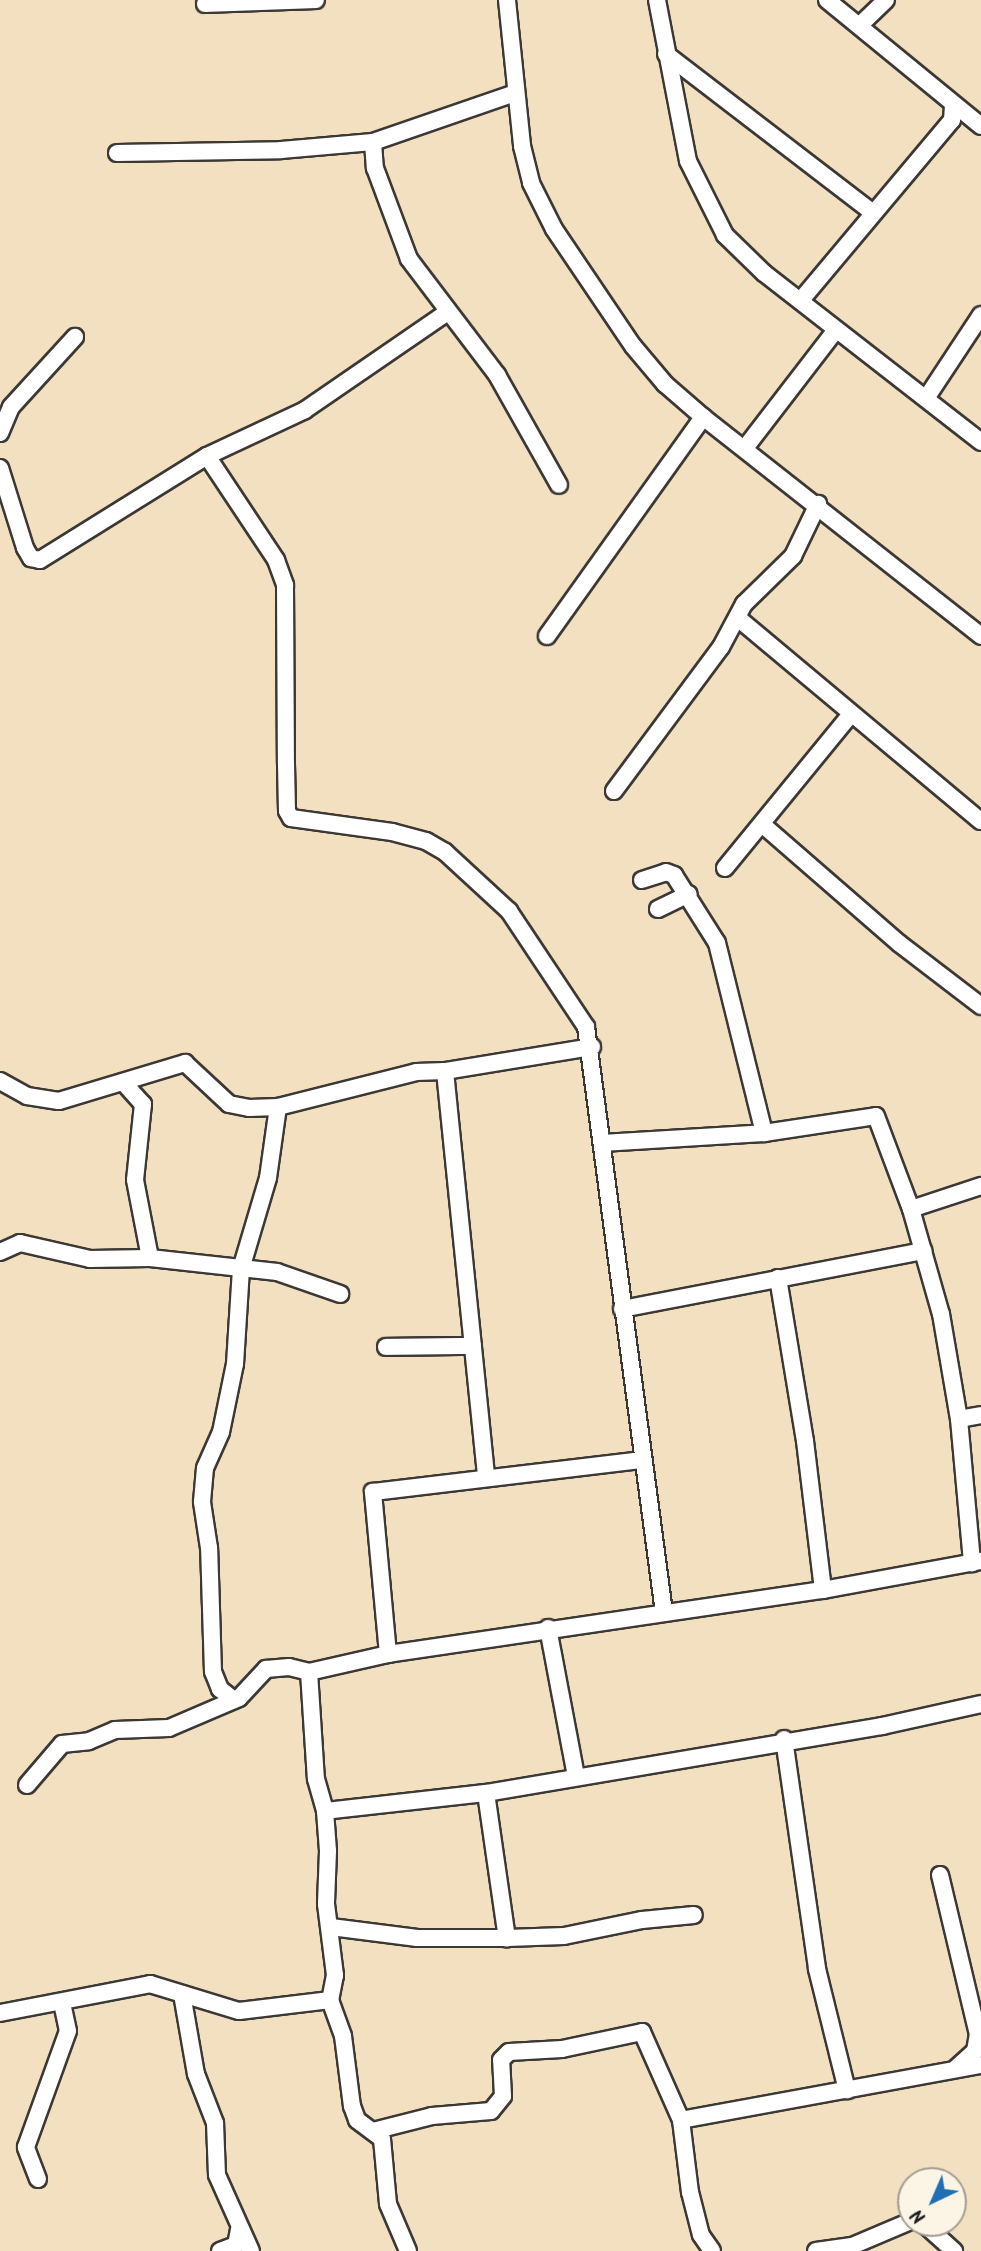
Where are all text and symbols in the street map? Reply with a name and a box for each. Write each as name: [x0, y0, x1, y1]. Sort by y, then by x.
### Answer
north arrow: [897, 2167, 967, 2237]
text: N: [904, 2201, 934, 2231]

